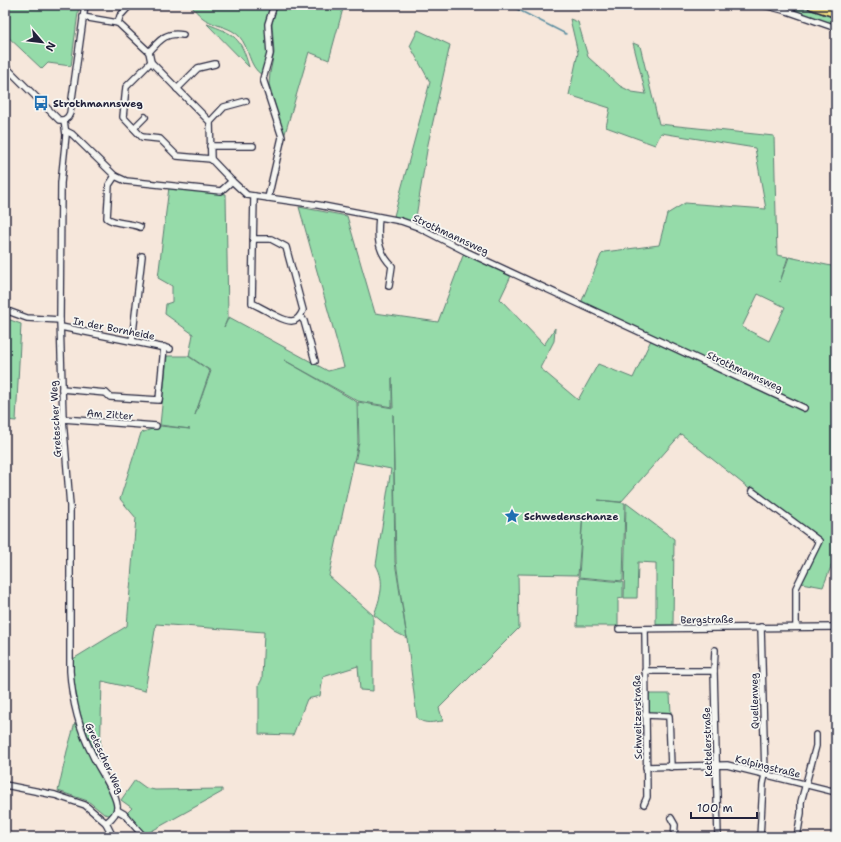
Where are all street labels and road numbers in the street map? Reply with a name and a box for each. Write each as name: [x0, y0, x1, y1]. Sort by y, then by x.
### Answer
street label: Strothmannsweg: [411, 211, 491, 258]
street label: In der Bornheide: [72, 314, 156, 343]
street label: Strothmannsweg: [705, 348, 785, 395]
street label: Gretescher Weg: [47, 380, 64, 458]
street label: Am Zitter: [86, 406, 134, 423]
street label: Bergstraße: [680, 613, 734, 626]
street label: Quellenweg: [748, 673, 761, 729]
street label: Schweitzerstraße: [630, 674, 645, 759]
street label: Kettelerstraße: [700, 707, 715, 777]
street label: Gretescher Weg: [82, 721, 127, 796]
street label: Kolpingstraße: [734, 752, 802, 781]

